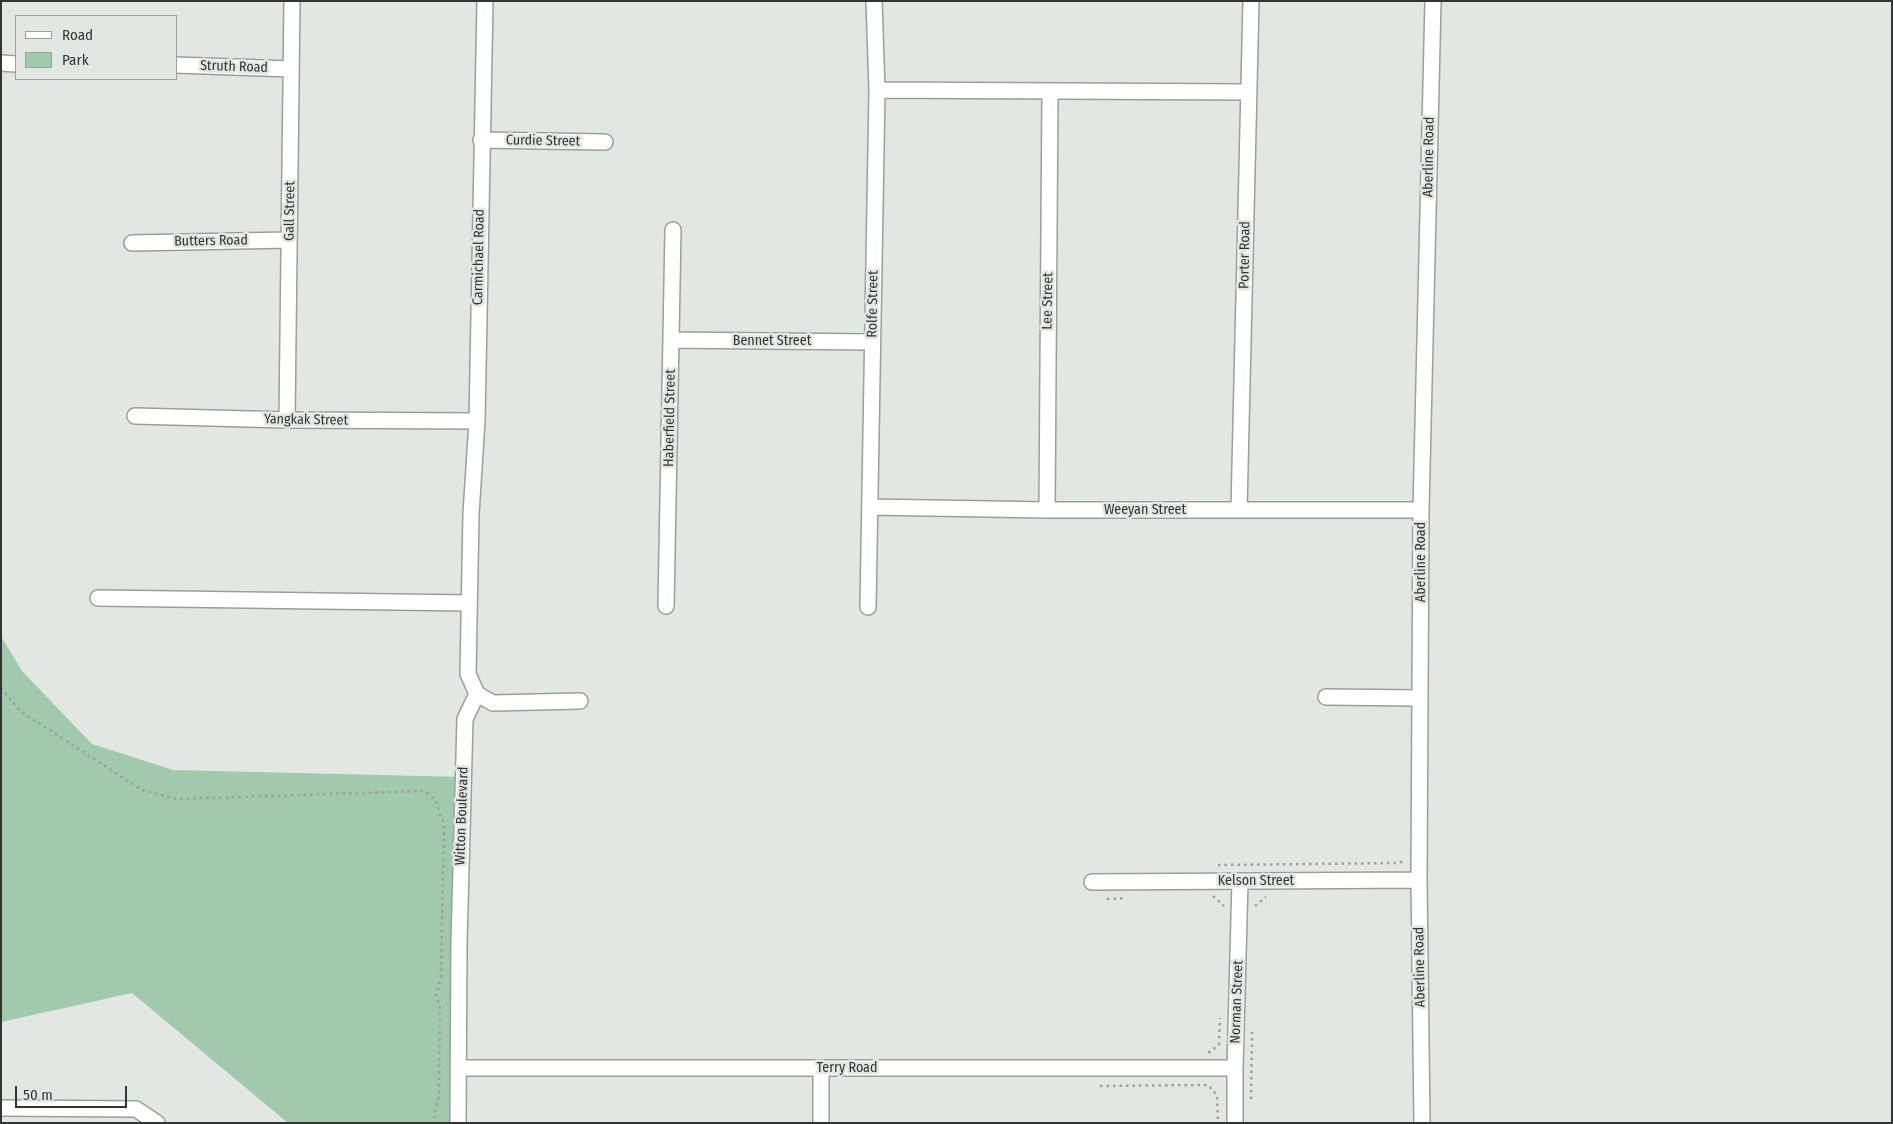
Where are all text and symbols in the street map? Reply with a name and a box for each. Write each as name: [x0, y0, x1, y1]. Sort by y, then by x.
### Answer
legend: [15, 15, 178, 80]
text: Road: [62, 26, 93, 44]
text: Park: [62, 51, 89, 69]
street label: Struth Road: [200, 57, 268, 77]
street label: Aberline Road: [1420, 117, 1438, 197]
street label: Curdie Street: [506, 132, 580, 150]
street label: Gall Street: [281, 181, 299, 241]
street label: Carmichael Road: [470, 209, 488, 305]
street label: Porter Road: [1236, 221, 1254, 289]
street label: Butters Road: [174, 232, 248, 250]
street label: Rolfe Street: [864, 270, 882, 338]
street label: Lee Street: [1039, 272, 1057, 330]
street label: Bennet Street: [733, 333, 811, 349]
street label: Haberfield Street: [661, 369, 679, 467]
street label: Yangkak Street: [264, 411, 348, 429]
street label: Weeyan Street: [1104, 502, 1186, 518]
street label: Aberline Road: [1413, 522, 1429, 602]
street label: Witton Boulevard: [452, 766, 472, 866]
street label: Kelson Street: [1218, 873, 1294, 889]
street label: Aberline Road: [1411, 927, 1429, 1007]
street label: Norman Street: [1227, 960, 1247, 1044]
street label: Terry Road: [817, 1060, 877, 1076]
scale bar: [18, 1076, 130, 1108]
text: 50 m: [23, 1086, 53, 1104]

